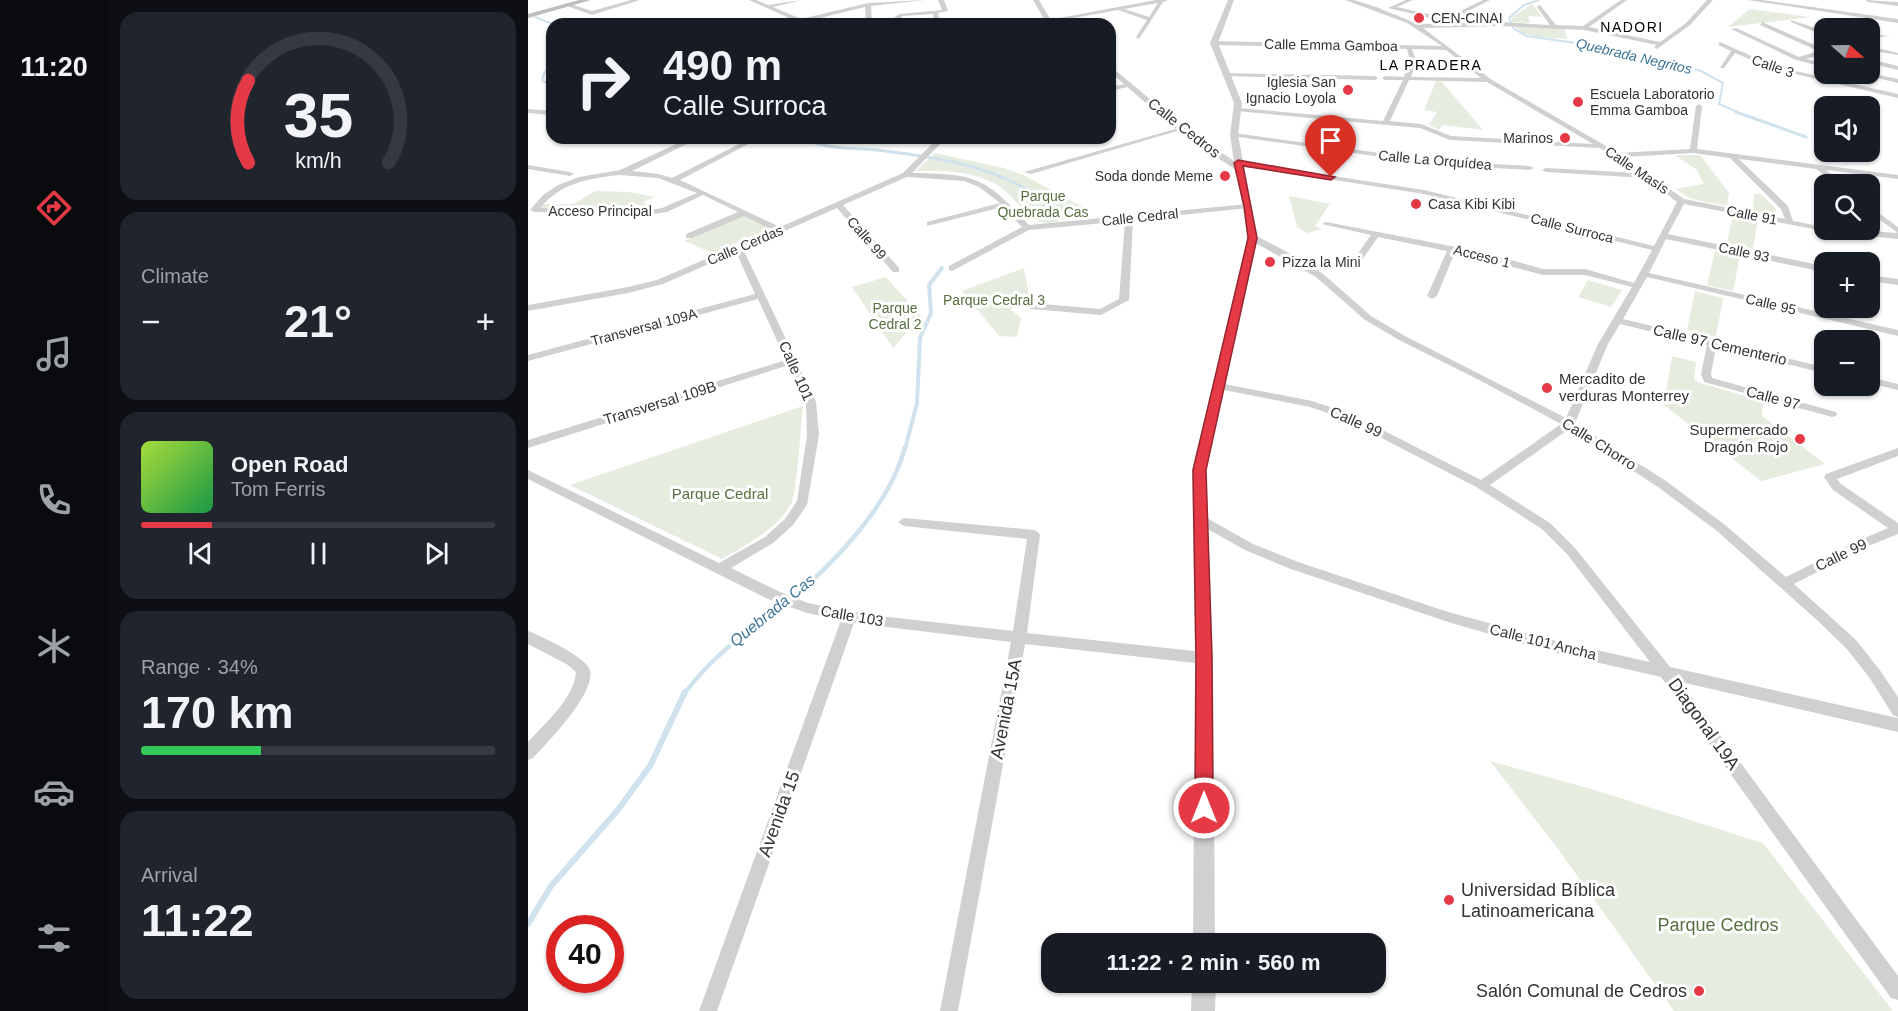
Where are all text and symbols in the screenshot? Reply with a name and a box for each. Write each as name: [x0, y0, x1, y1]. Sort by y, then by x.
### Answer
place label: CEN-CINAI: [1431, 10, 1503, 26]
marker: CEN-CINAI: [1412, 11, 1426, 25]
north arrow: [1814, 18, 1880, 84]
map controls: [1814, 18, 1880, 396]
district label: NADORI: [1600, 19, 1664, 35]
water label: Quebrada Negritos: [1575, 35, 1693, 77]
street label: Calle Emma Gamboa: [1264, 36, 1398, 54]
icon: right: [564, 42, 642, 120]
text: 490 m: [663, 42, 782, 89]
street label: Calle 3: [1750, 51, 1796, 81]
text: 11:20: [20, 52, 88, 82]
district label: LA PRADERA: [1380, 57, 1482, 73]
place label: Iglesia San Ignacio Loyola: [1246, 74, 1336, 106]
text: 35: [283, 81, 353, 150]
marker: Iglesia San Ignacio Loyola: [1341, 83, 1355, 97]
place label: Escuela Laboratorio Emma Gamboa: [1590, 86, 1715, 118]
text: Calle Surroca: [663, 91, 827, 121]
street label: Calle Cedros: [1145, 94, 1224, 161]
marker: Escuela Laboratorio Emma Gamboa: [1571, 95, 1585, 109]
button: sound: [1814, 96, 1880, 162]
pin: [1305, 115, 1356, 177]
icon: arrive: [1314, 124, 1347, 157]
place label: Marinos: [1503, 130, 1553, 146]
marker: Marinos: [1558, 131, 1572, 145]
street label: Calle Masís: [1602, 143, 1672, 197]
street label: Calle La Orquídea: [1378, 147, 1493, 173]
text: km/h: [295, 149, 341, 173]
place label: Soda donde Meme: [1095, 168, 1213, 184]
marker: Soda donde Meme: [1218, 169, 1232, 183]
button: search: [1814, 174, 1880, 240]
icon: directions: [33, 187, 75, 229]
park label: Parque Quebrada Cas: [997, 188, 1089, 220]
place label: Casa Kibi Kibi: [1428, 196, 1515, 212]
marker: Casa Kibi Kibi: [1409, 197, 1423, 211]
street label: Calle 91: [1725, 202, 1779, 228]
street label: Acceso Principal: [548, 203, 652, 219]
street label: Calle Cedral: [1101, 205, 1179, 229]
street label: Calle Surroca: [1529, 210, 1615, 246]
street label: Calle 99: [844, 213, 890, 263]
street label: Calle Cerdas: [705, 222, 785, 268]
street label: Calle 93: [1717, 239, 1771, 265]
street label: Acceso 1: [1452, 241, 1512, 271]
button: +: [1814, 252, 1880, 318]
place label: Pizza la Mini: [1282, 254, 1361, 270]
marker: Pizza la Mini: [1263, 255, 1277, 269]
text: Climate: [141, 265, 209, 287]
street label: Calle 95: [1744, 290, 1798, 318]
park label: Parque Cedral 3: [943, 292, 1045, 308]
text: 21°: [284, 296, 352, 347]
park label: Parque Cedral 2: [869, 300, 922, 332]
text: −: [141, 303, 160, 340]
text: +: [476, 303, 495, 340]
street label: Transversal 109A: [589, 305, 699, 349]
street label: Calle 97 Cementerio: [1652, 321, 1789, 368]
button: −: [1814, 330, 1880, 396]
icon: music: [33, 333, 75, 375]
street label: Calle 101: [776, 338, 817, 403]
place label: Mercadito de verduras Monterrey: [1559, 370, 1690, 404]
street label: Transversal 109B: [601, 377, 718, 428]
marker: Mercadito de verduras Monterrey: [1540, 381, 1554, 395]
street label: Calle 97: [1744, 382, 1802, 413]
street label: Calle 99: [1328, 403, 1385, 441]
street label: Calle Chorro: [1559, 414, 1639, 473]
place label: Supermercado Dragón Rojo: [1690, 421, 1788, 455]
marker: Supermercado Dragón Rojo: [1793, 432, 1807, 446]
text: Open Road: [231, 452, 348, 477]
text: Tom Ferris: [231, 478, 325, 500]
icon: phone: [33, 479, 75, 521]
park label: Parque Cedral: [672, 485, 768, 502]
street label: Calle 99: [1812, 535, 1869, 574]
icon: previous: [184, 537, 217, 570]
icon: pause: [302, 537, 335, 570]
icon: next: [420, 537, 453, 570]
water label: Quebrada Cas: [727, 571, 818, 650]
street label: Calle 103: [819, 602, 885, 629]
street label: Calle 101 Ancha: [1488, 620, 1599, 663]
icon: climate: [33, 625, 75, 667]
text: Range · 34%: [141, 656, 258, 678]
street label: Avenida 15A: [986, 657, 1026, 761]
street label: Diagonal 19A: [1664, 674, 1744, 774]
text: 170 km: [141, 687, 294, 738]
street label: Avenida 15: [754, 768, 804, 860]
icon: car: [33, 771, 75, 813]
position arrow: [1172, 776, 1236, 840]
text: Arrival: [141, 864, 198, 886]
place label: Universidad Bíblica Latinoamericana: [1461, 880, 1616, 921]
marker: Universidad Bíblica Latinoamericana: [1442, 893, 1456, 907]
text: 11:22: [141, 895, 254, 946]
speed limit sign: 40: [546, 915, 624, 993]
park label: Parque Cedros: [1657, 915, 1779, 935]
icon: filters: [33, 917, 75, 959]
text: 11:22 · 2 min · 560 m: [1107, 950, 1321, 975]
place label: Salón Comunal de Cedros: [1476, 981, 1687, 1001]
marker: Salón Comunal de Cedros: [1692, 984, 1706, 998]

